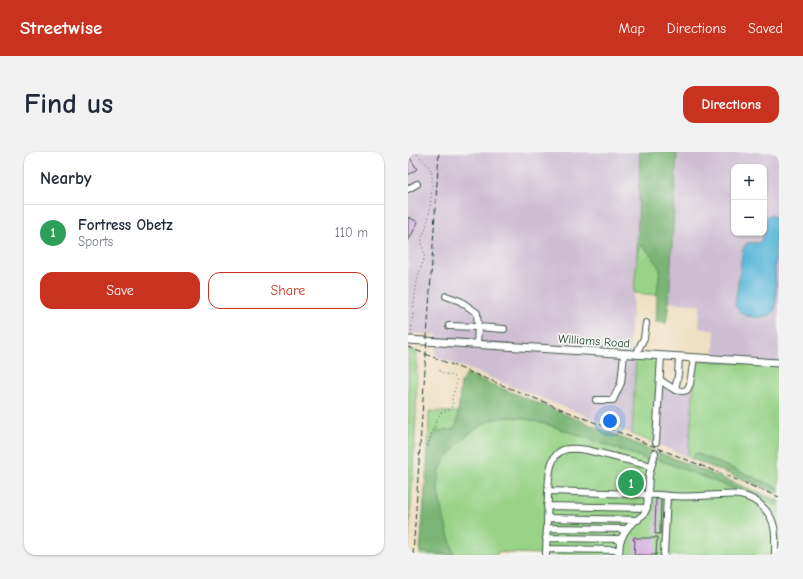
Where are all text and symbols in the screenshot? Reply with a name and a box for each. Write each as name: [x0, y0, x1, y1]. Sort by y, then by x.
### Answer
text: Streetwise: [20, 17, 102, 39]
text: Map: [618, 20, 645, 37]
text: Directions: [667, 20, 726, 37]
text: Saved: [748, 20, 783, 37]
button: Directions: [683, 86, 779, 123]
text: Find us: [24, 88, 113, 120]
map controls: [731, 164, 767, 236]
button: +: [731, 164, 767, 200]
text: Nearby: [40, 169, 91, 188]
button: −: [731, 200, 767, 236]
text: Fortress Obetz: [78, 216, 173, 234]
text: 1: [50, 225, 56, 240]
text: 110 m: [335, 225, 368, 240]
text: Sports: [78, 234, 113, 249]
button: Save: [40, 272, 200, 309]
button: Share: [208, 272, 368, 309]
street label: Williams Road: [558, 332, 630, 350]
your location: [600, 411, 620, 431]
pin: 1: [618, 468, 644, 498]

